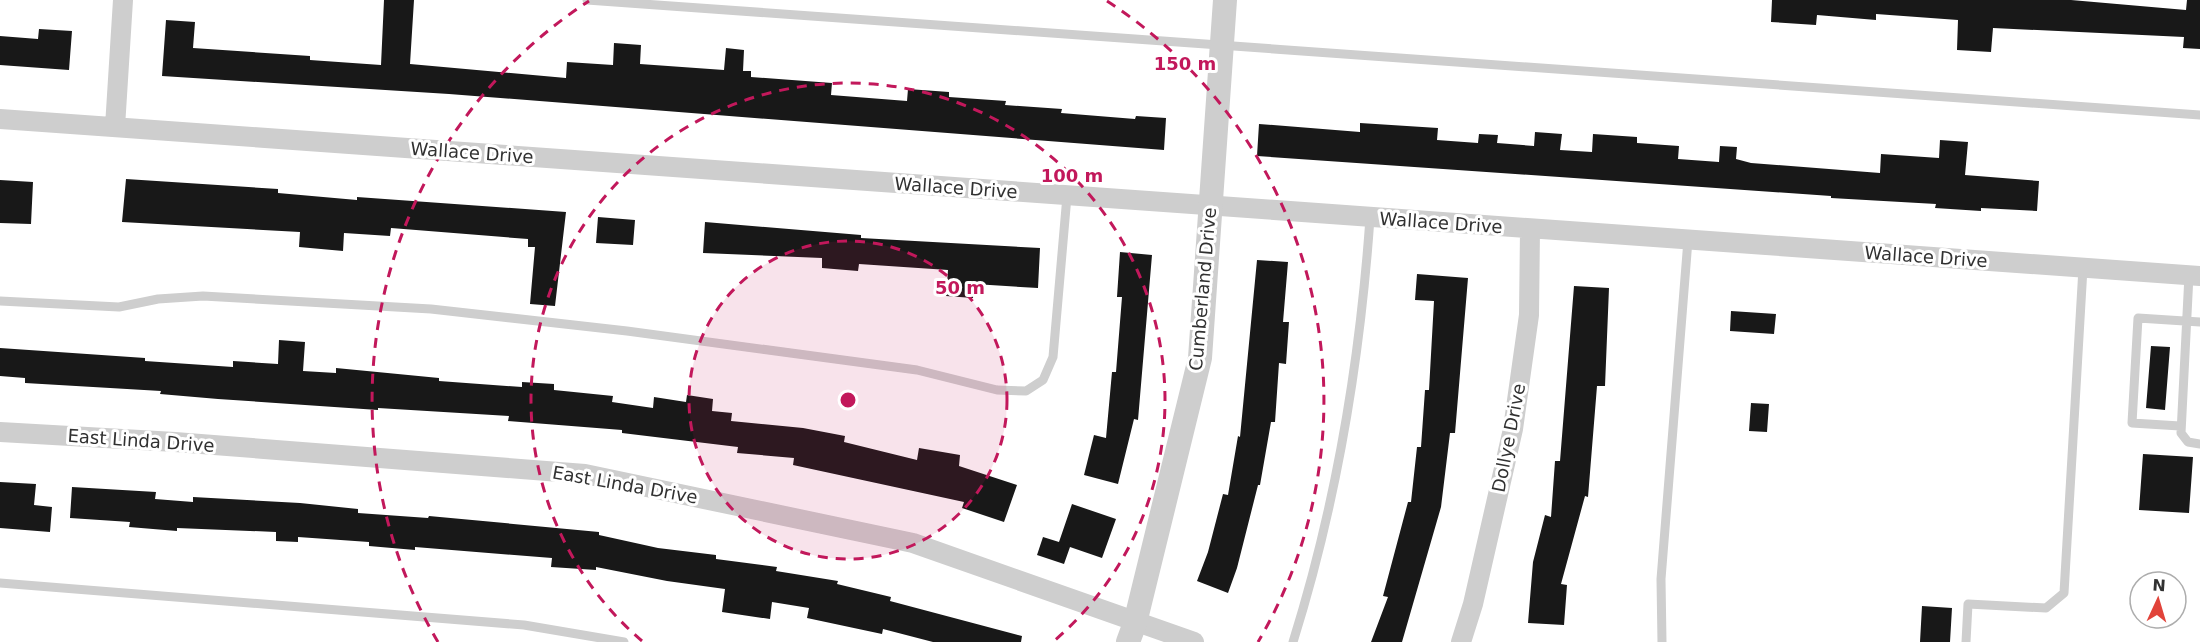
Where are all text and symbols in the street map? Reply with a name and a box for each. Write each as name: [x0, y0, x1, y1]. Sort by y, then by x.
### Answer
text: 150 m: [1154, 53, 1216, 74]
street label: Wallace Drive: [410, 138, 534, 167]
text: 100 m: [1041, 165, 1103, 186]
street label: Wallace Drive: [894, 173, 1018, 202]
street label: Cumberland Drive: [1185, 206, 1220, 372]
street label: Wallace Drive: [1379, 208, 1503, 237]
street label: Wallace Drive: [1864, 242, 1988, 271]
text: 50 m: [935, 277, 985, 298]
street label: Dollye Drive: [1488, 382, 1529, 494]
centre of rings: [838, 390, 858, 410]
street label: East Linda Drive: [67, 425, 215, 456]
street label: East Linda Drive: [551, 461, 699, 508]
north arrow: [2128, 570, 2188, 630]
text: N: [2152, 576, 2166, 595]

